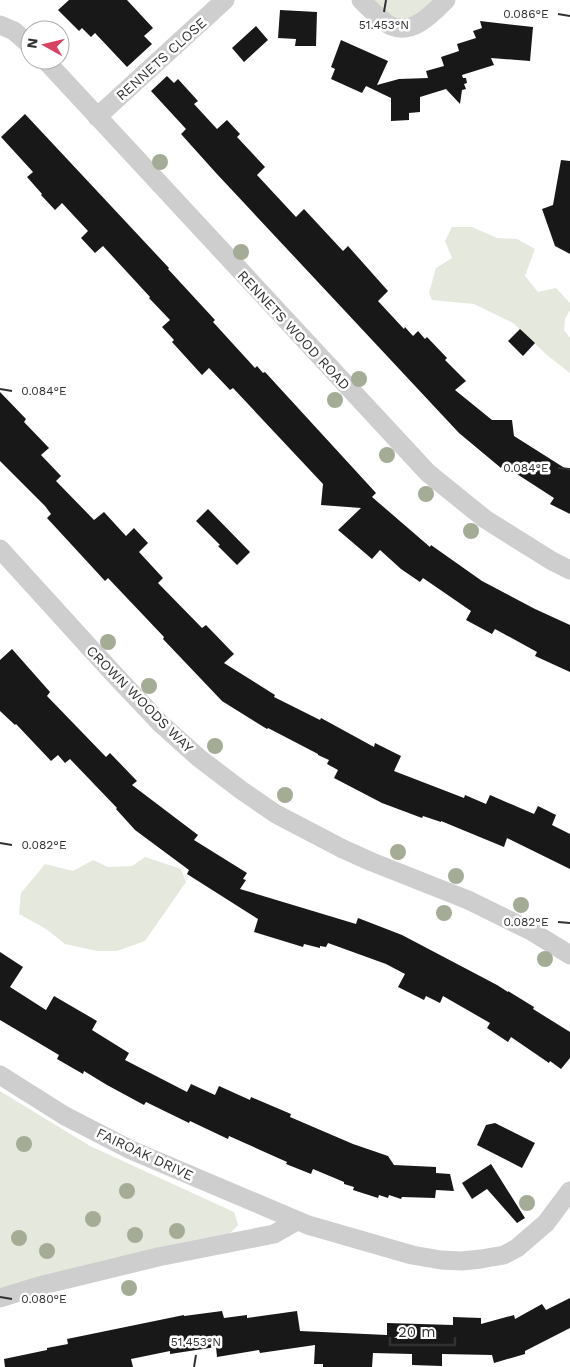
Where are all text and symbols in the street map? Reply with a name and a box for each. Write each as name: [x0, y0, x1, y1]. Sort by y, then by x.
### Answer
text: 0.086°E: [503, 7, 549, 21]
street label: RENNETS CLOSE: [113, 14, 209, 104]
text: 51.453°N: [359, 18, 409, 32]
north arrow: [20, 20, 70, 70]
text: N: [23, 37, 41, 49]
street label: RENNETS WOOD ROAD: [235, 267, 353, 393]
text: 0.084°E: [21, 384, 67, 398]
text: 0.084°E: [503, 461, 549, 475]
street label: CROWN WOODS WAY: [83, 642, 197, 756]
text: 0.082°E: [21, 838, 67, 852]
text: 0.082°E: [503, 915, 549, 929]
street label: FAIROAK DRIVE: [94, 1125, 196, 1183]
text: 0.080°E: [21, 1292, 67, 1306]
scale bar: [390, 1314, 455, 1346]
text: 20 m: [398, 1323, 436, 1341]
text: 51.453°N: [171, 1335, 221, 1349]

